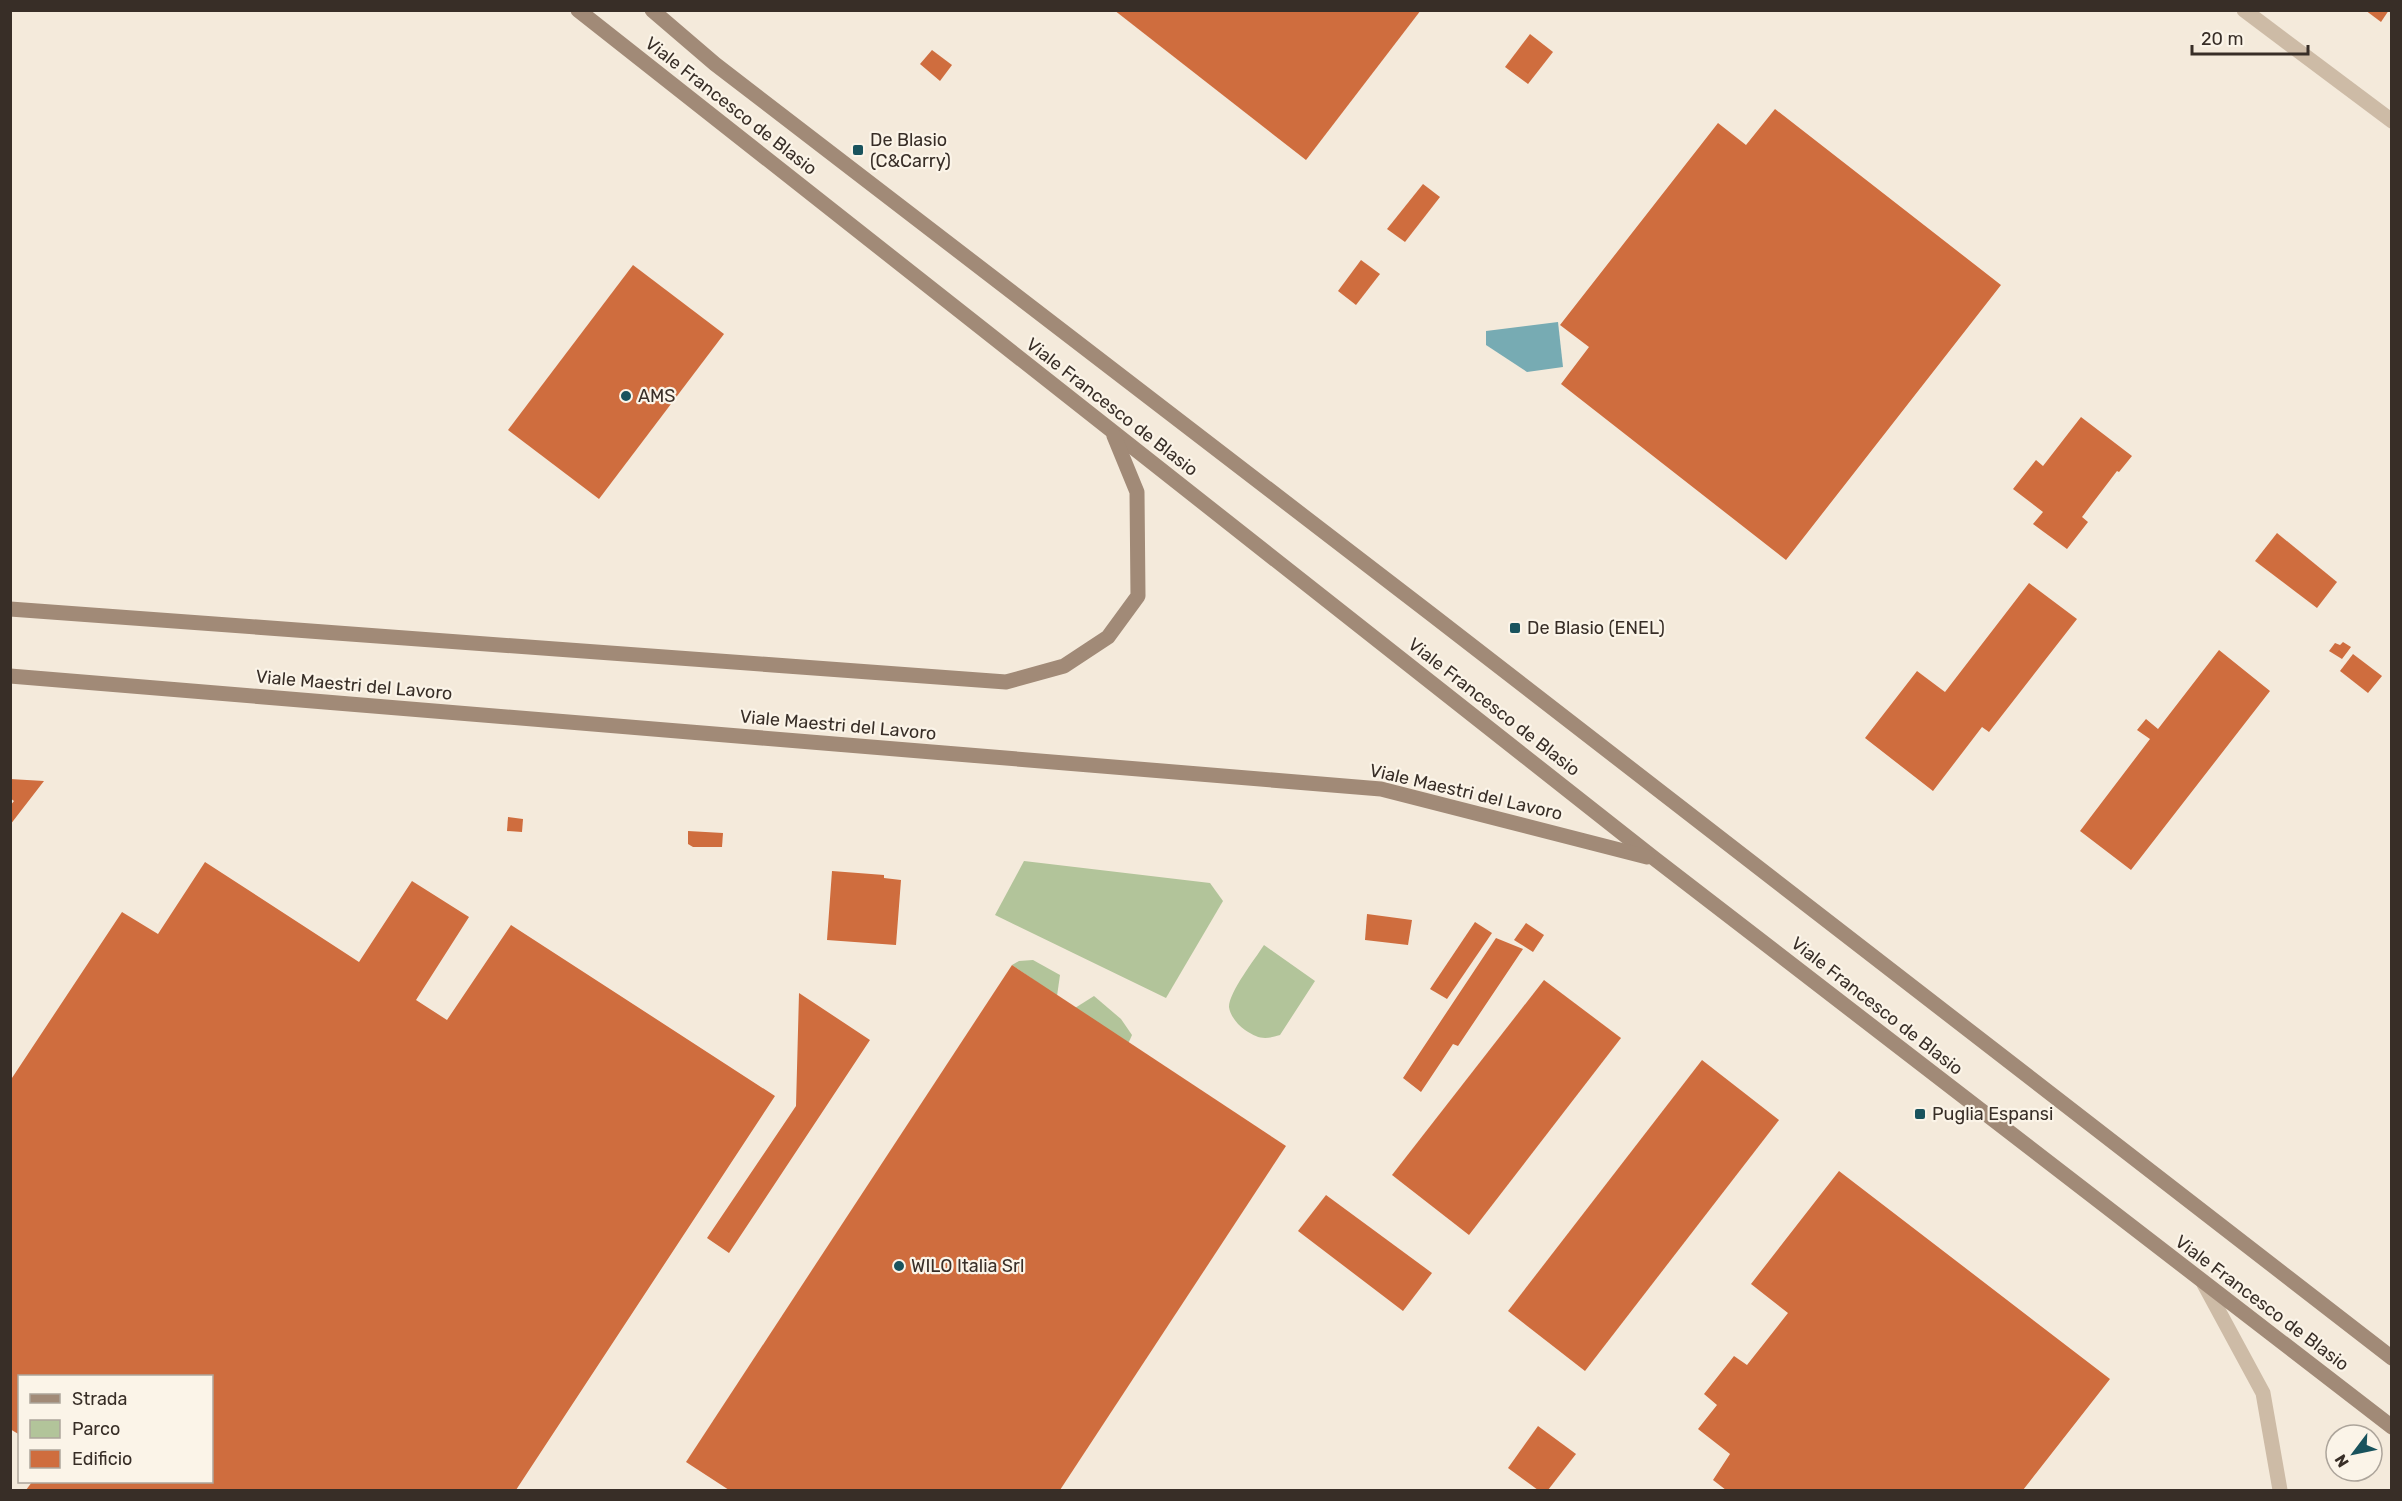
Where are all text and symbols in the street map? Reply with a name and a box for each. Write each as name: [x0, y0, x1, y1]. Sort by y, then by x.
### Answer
scale bar: [2192, 18, 2308, 56]
text: 20 m: [2201, 28, 2243, 50]
street label: Viale Francesco de Blasio: [641, 32, 821, 180]
place label: De Blasio (C&Carry): [870, 129, 951, 172]
marker: De Blasio (C&Carry): [851, 143, 865, 157]
street label: Viale Francesco de Blasio: [1022, 333, 1202, 481]
place label: AMS: [638, 385, 676, 407]
marker: AMS: [619, 389, 633, 403]
place label: De Blasio (ENEL): [1527, 617, 1665, 639]
marker: De Blasio (ENEL): [1508, 621, 1522, 635]
street label: Viale Francesco de Blasio: [1404, 633, 1584, 781]
street label: Viale Maestri del Lavoro: [255, 665, 453, 705]
street label: Viale Maestri del Lavoro: [739, 705, 937, 745]
street label: Viale Maestri del Lavoro: [1367, 759, 1565, 825]
street label: Viale Francesco de Blasio: [1787, 932, 1967, 1080]
place label: Puglia Espansi: [1932, 1103, 2053, 1125]
marker: Puglia Espansi: [1913, 1107, 1927, 1121]
street label: Viale Francesco de Blasio: [2171, 1230, 2353, 1376]
place label: WILO Italia Srl: [911, 1255, 1024, 1277]
marker: WILO Italia Srl: [892, 1259, 906, 1273]
legend: [18, 1375, 213, 1483]
text: Strada: [72, 1388, 128, 1410]
text: Parco: [72, 1418, 120, 1440]
north arrow: [2324, 1423, 2384, 1483]
text: Edificio: [72, 1448, 132, 1470]
text: N: [2331, 1451, 2353, 1471]

